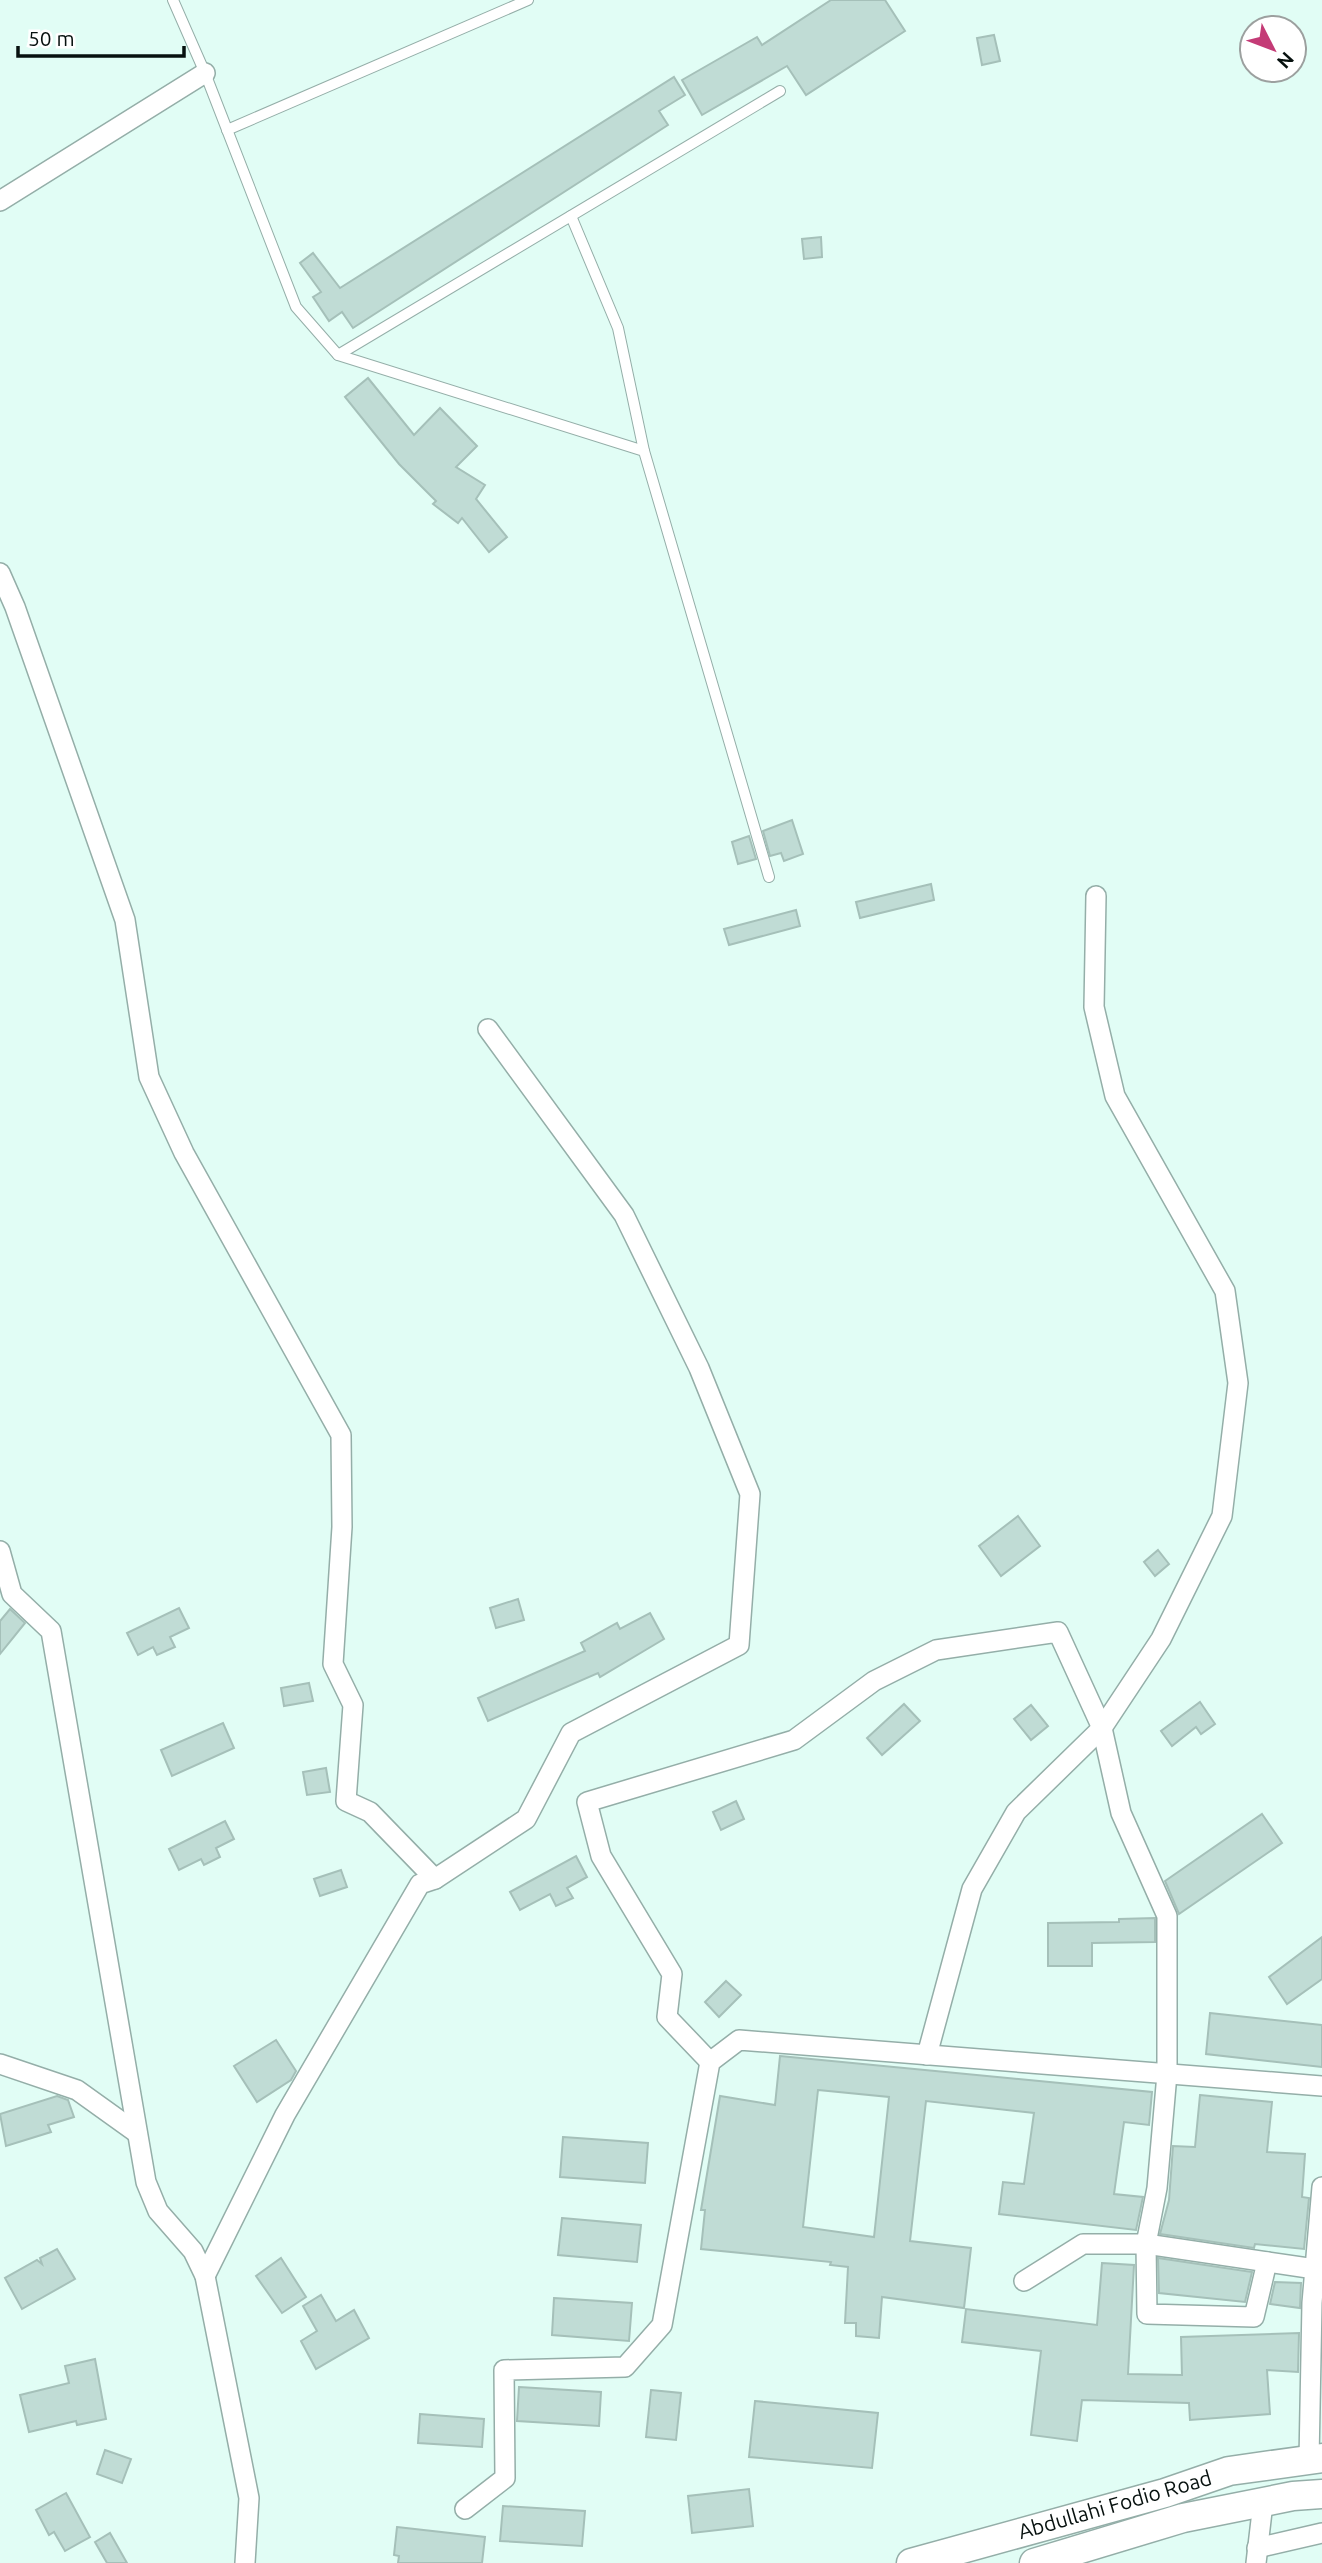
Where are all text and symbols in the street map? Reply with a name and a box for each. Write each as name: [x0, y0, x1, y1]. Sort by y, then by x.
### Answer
scale bar: [18, 14, 184, 58]
north arrow: [1238, 14, 1308, 84]
text: 50 m: [28, 26, 75, 50]
text: N: [1273, 48, 1299, 73]
street label: Abdullahi Fodio Road: [1015, 2465, 1214, 2543]

